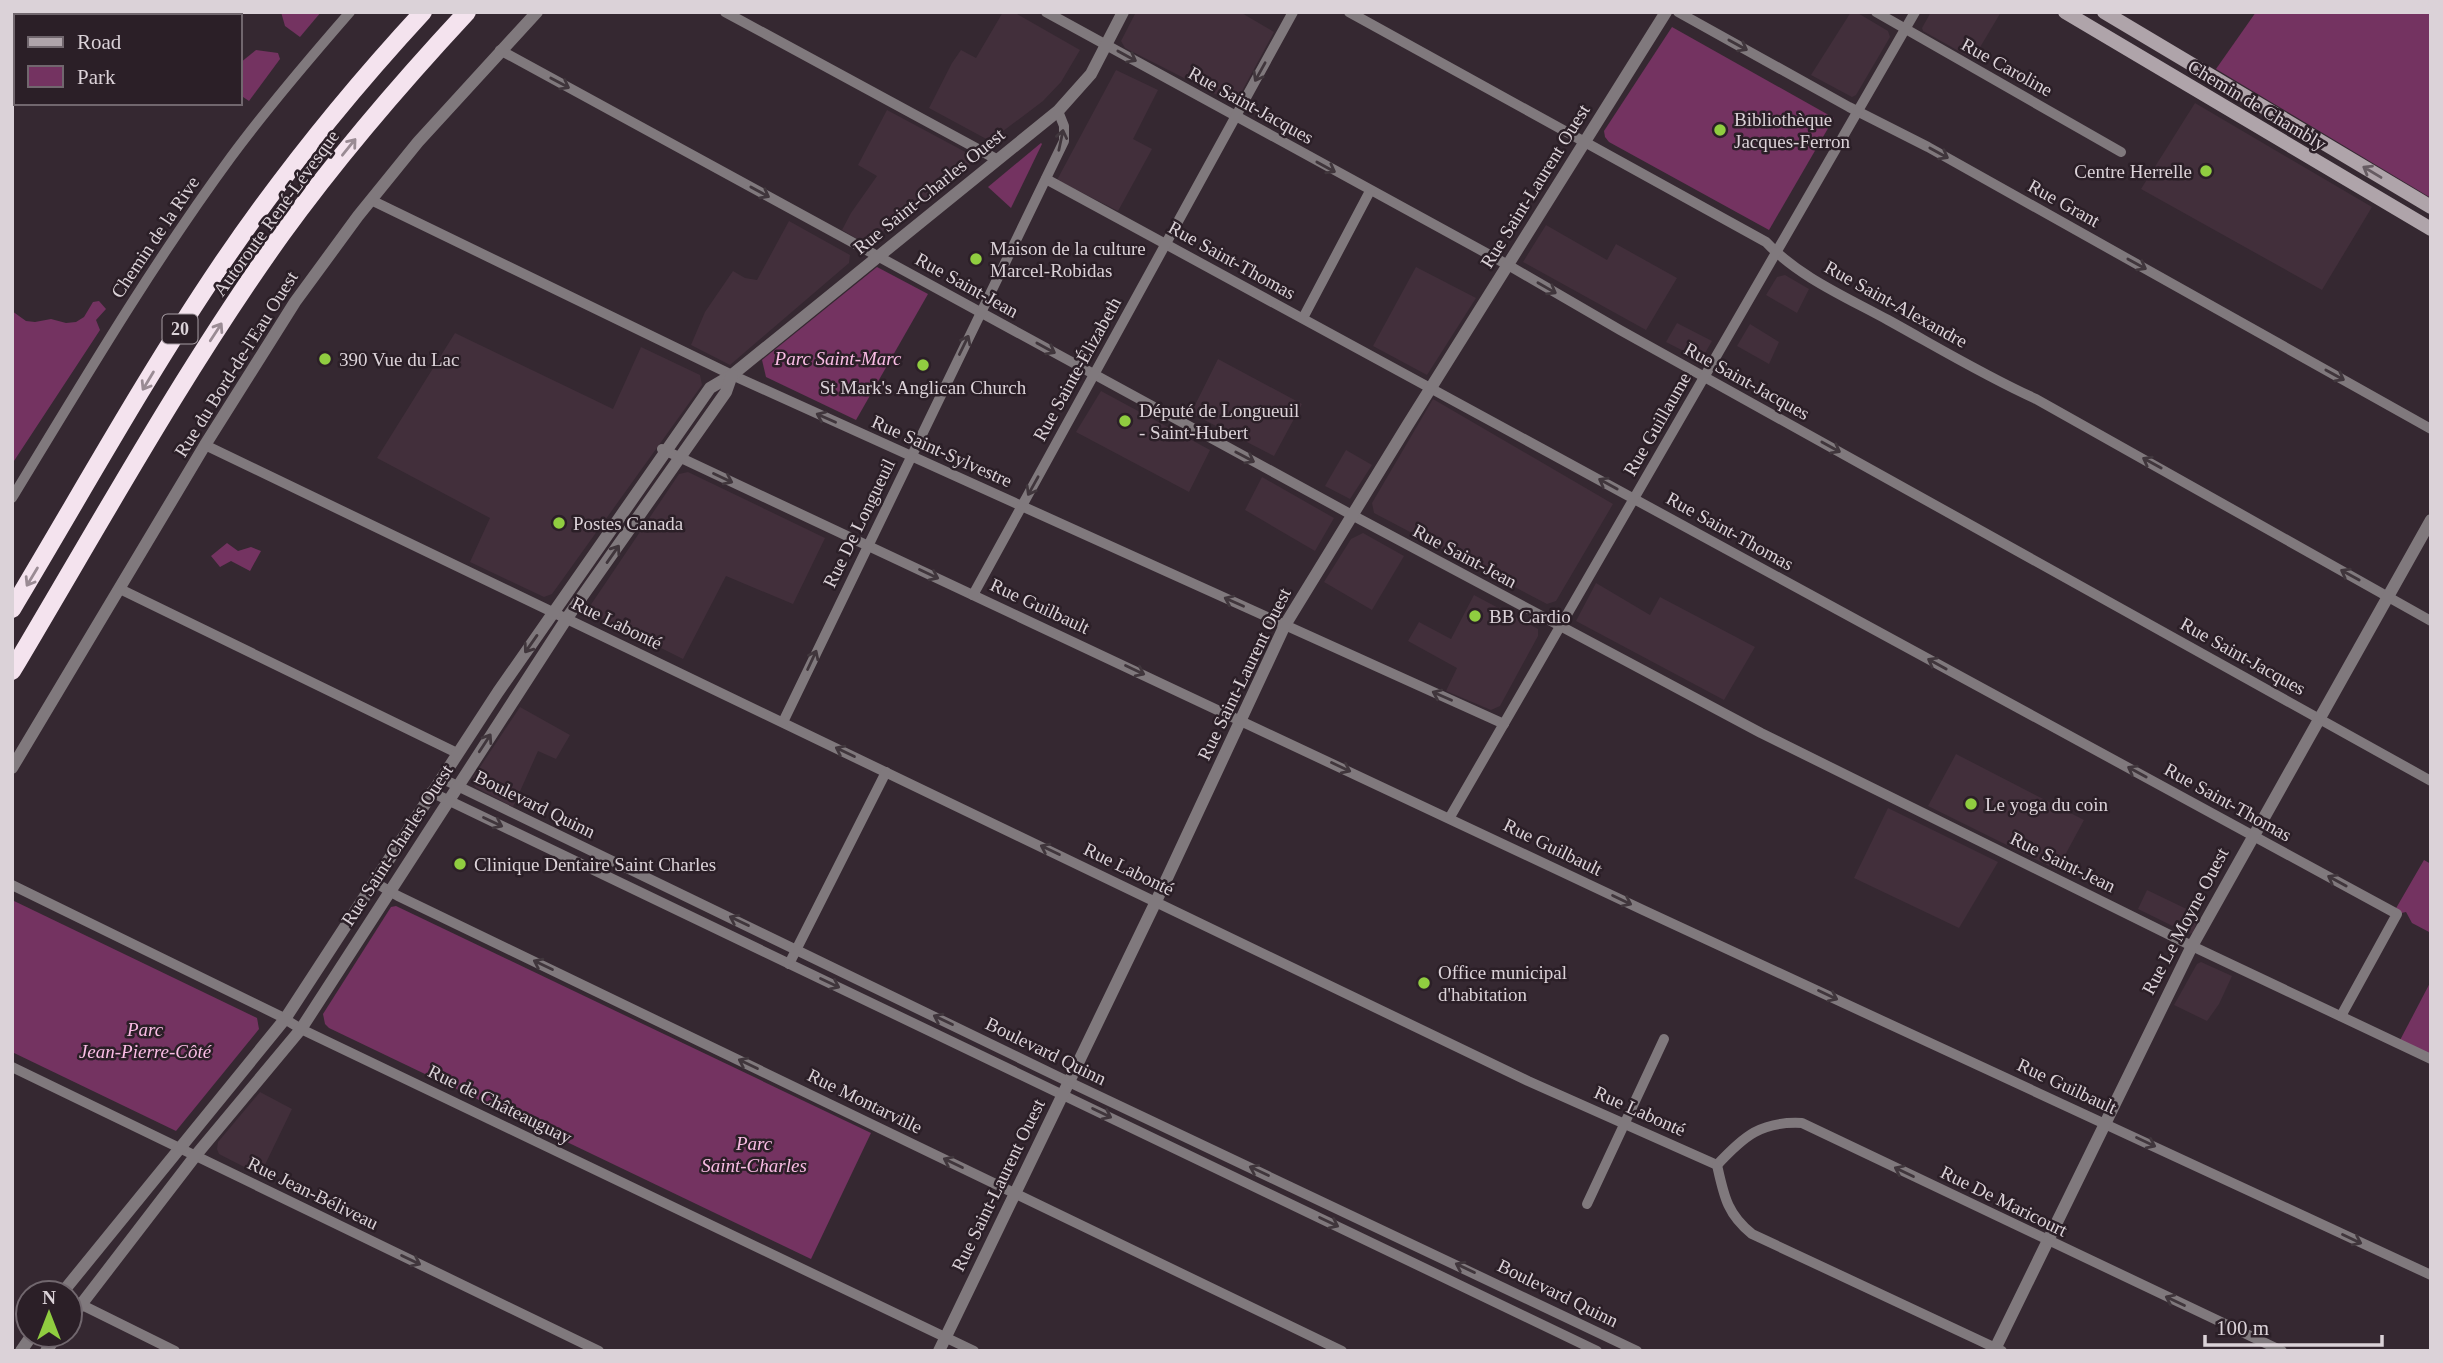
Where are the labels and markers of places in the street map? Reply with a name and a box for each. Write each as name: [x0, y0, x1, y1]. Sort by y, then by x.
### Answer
place label: Bibliothèque Jacques-Ferron: [1734, 109, 1851, 152]
marker: Bibliothèque Jacques-Ferron: [1712, 122, 1728, 138]
place label: Centre Herrelle: [2074, 161, 2192, 182]
marker: Centre Herrelle: [2198, 163, 2214, 179]
place label: Maison de la culture Marcel-Robidas: [990, 238, 1146, 281]
marker: Maison de la culture Marcel-Robidas: [968, 251, 984, 267]
place label: 390 Vue du Lac: [339, 349, 459, 370]
marker: 390 Vue du Lac: [317, 351, 333, 367]
marker: St Mark's Anglican Church: [915, 357, 931, 373]
place label: St Mark's Anglican Church: [820, 377, 1027, 398]
place label: Député de Longueuil - Saint-Hubert: [1139, 400, 1299, 443]
marker: Député de Longueuil - Saint-Hubert: [1117, 413, 1133, 429]
place label: Postes Canada: [573, 513, 684, 534]
marker: Postes Canada: [551, 515, 567, 531]
place label: BB Cardio: [1489, 606, 1571, 627]
marker: BB Cardio: [1467, 608, 1483, 624]
place label: Le yoga du coin: [1985, 794, 2108, 815]
marker: Le yoga du coin: [1963, 796, 1979, 812]
place label: Clinique Dentaire Saint Charles: [474, 854, 716, 875]
marker: Clinique Dentaire Saint Charles: [452, 856, 468, 872]
place label: Office municipal d'habitation: [1438, 962, 1567, 1005]
marker: Office municipal d'habitation: [1416, 975, 1432, 991]

